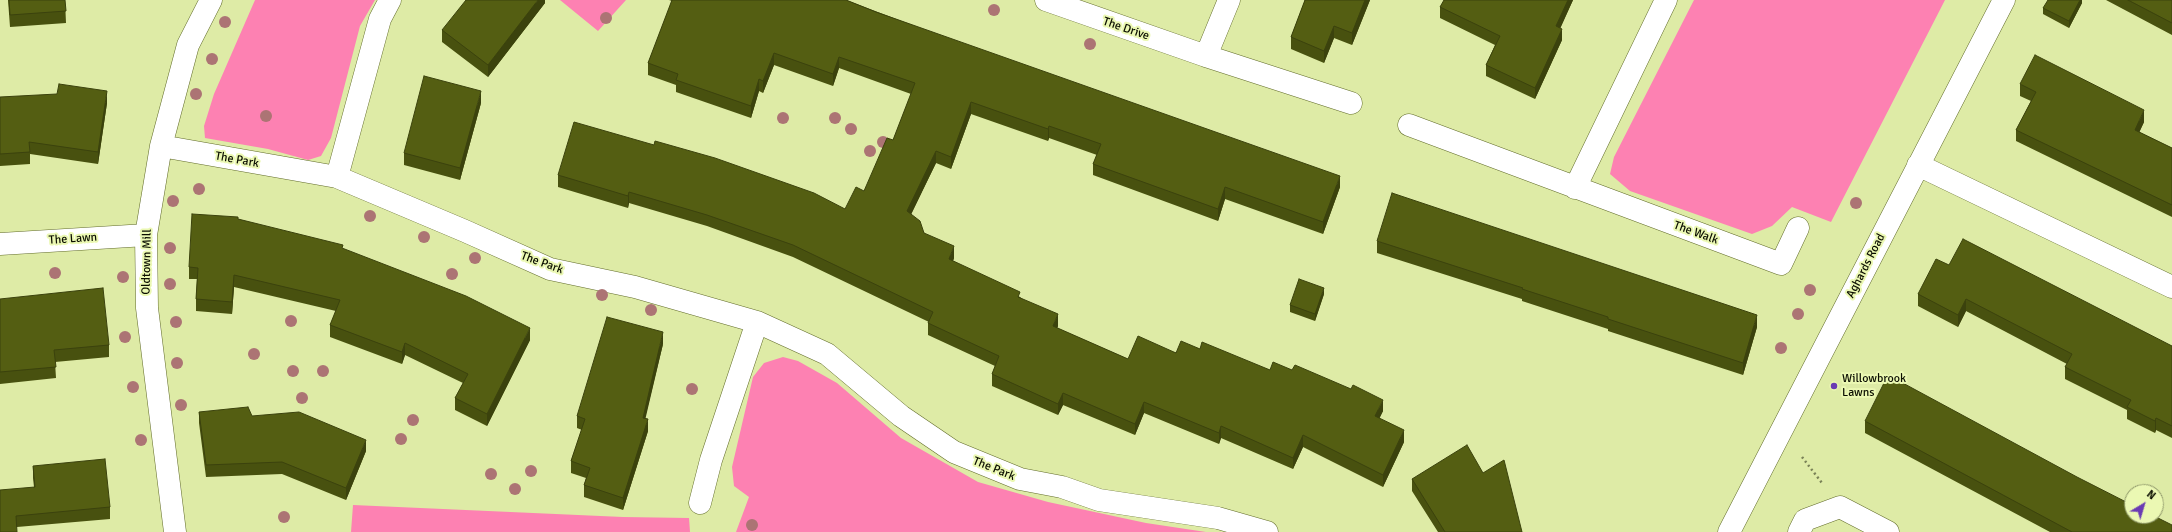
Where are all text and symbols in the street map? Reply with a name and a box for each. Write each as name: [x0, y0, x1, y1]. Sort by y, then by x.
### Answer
street label: The Drive: [1101, 14, 1151, 44]
street label: The Park: [214, 149, 260, 171]
street label: The Walk: [1672, 218, 1720, 248]
street label: Oldtown Mill: [139, 229, 155, 295]
street label: The Lawn: [48, 230, 98, 248]
street label: Aghards Road: [1844, 231, 1888, 301]
street label: The Park: [519, 249, 565, 277]
place label: Willowbrook Lawns: [1842, 372, 1906, 400]
marker: Willowbrook Lawns: [1829, 381, 1839, 391]
street label: The Park: [971, 454, 1017, 484]
north arrow: [2124, 484, 2164, 524]
text: N: [2144, 487, 2158, 502]

